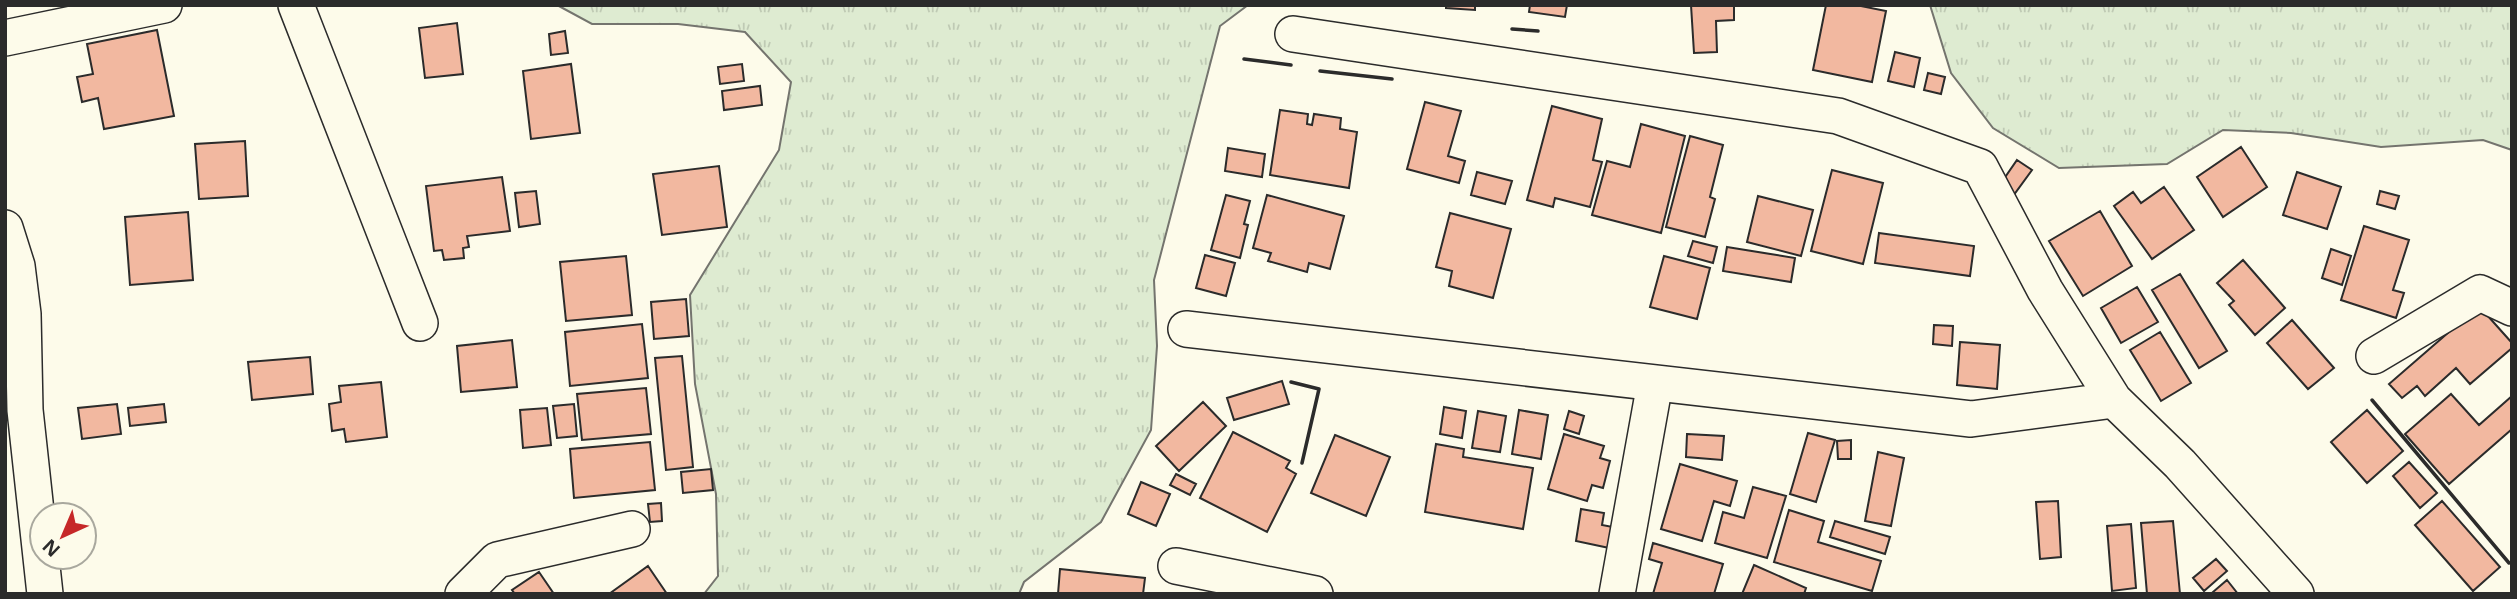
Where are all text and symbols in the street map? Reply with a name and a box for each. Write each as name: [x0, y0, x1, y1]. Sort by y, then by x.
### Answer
north arrow: [28, 501, 98, 571]
text: N: [37, 534, 66, 563]

